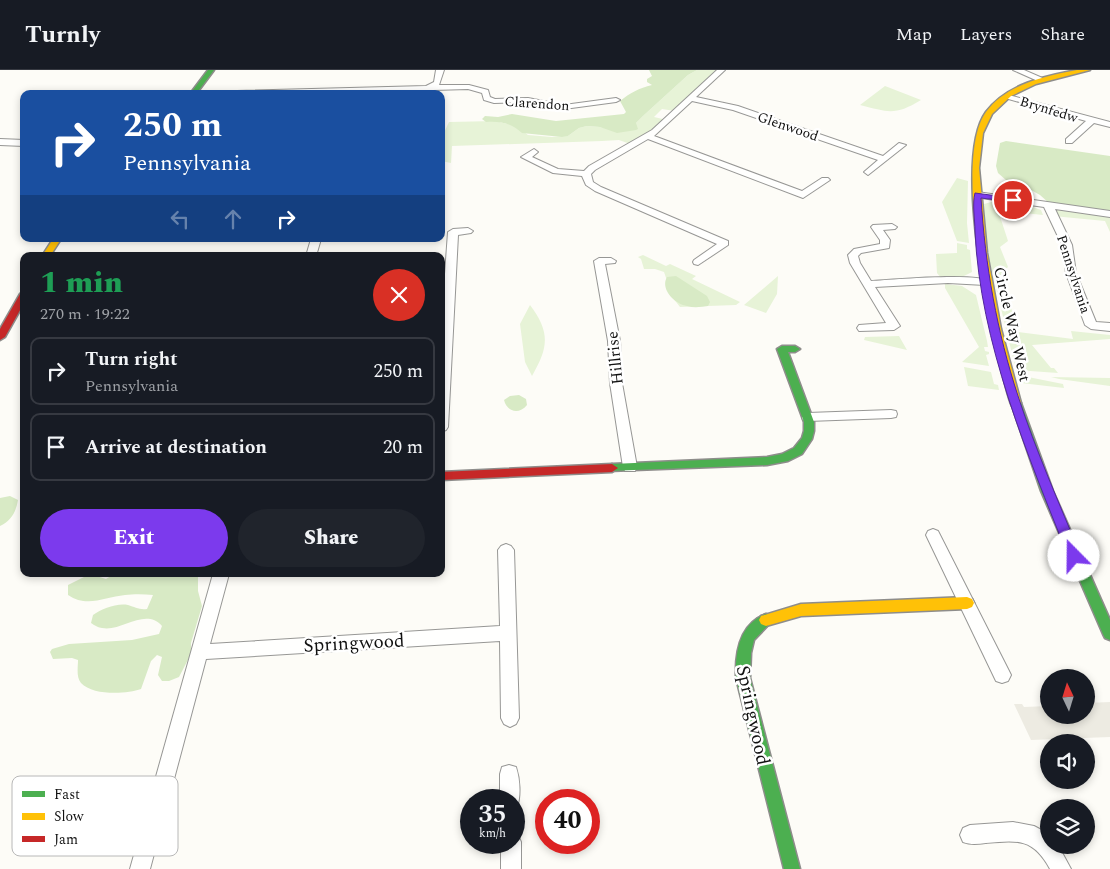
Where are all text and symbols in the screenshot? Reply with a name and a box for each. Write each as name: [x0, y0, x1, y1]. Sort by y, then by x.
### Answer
text: Turnly: [25, 17, 100, 53]
text: Map: [896, 21, 932, 48]
text: Layers: [960, 21, 1012, 48]
text: Share: [1040, 21, 1085, 48]
street label: Clarendon: [504, 91, 570, 116]
street label: Brynfedw: [1017, 91, 1081, 128]
text: 250 m: [123, 99, 222, 152]
street label: Glenwood: [755, 106, 821, 147]
icon: right: [40, 110, 105, 175]
text: Pennsylvania: [123, 147, 251, 180]
pin: [992, 179, 1034, 221]
icon: arrive: [999, 186, 1027, 214]
icon: left: [166, 205, 194, 233]
icon: ahead: [219, 205, 247, 233]
icon: right: [272, 205, 300, 233]
street label: Pennsylvania: [1051, 232, 1096, 316]
text: 1 min: [40, 260, 123, 306]
street label: Circle Way West: [987, 264, 1037, 384]
button: close: [373, 269, 425, 321]
text: 270 m · 19:22: [40, 302, 130, 326]
street label: Hillrise: [600, 330, 630, 386]
text: Turn right: [85, 345, 178, 374]
icon: right: [42, 357, 70, 385]
text: 250 m: [373, 357, 423, 386]
text: Pennsylvania: [85, 374, 178, 398]
icon: arrive: [42, 433, 70, 461]
text: Arrive at destination: [85, 433, 267, 462]
text: 20 m: [383, 433, 423, 462]
button: Exit: [40, 509, 228, 567]
button: Share: [238, 509, 425, 567]
position arrow: [1047, 529, 1099, 581]
street label: Springwood: [303, 626, 405, 661]
street label: Springwood: [728, 663, 777, 768]
north arrow: [1040, 669, 1095, 724]
map controls: [1040, 669, 1095, 854]
button: sound: [1040, 734, 1095, 789]
legend: [12, 776, 178, 856]
text: Fast: [54, 784, 80, 805]
speed limit sign: 40: [535, 789, 600, 854]
text: 35: [478, 796, 507, 834]
button: layers: [1040, 799, 1095, 854]
text: Slow: [54, 806, 84, 827]
text: km/h: [479, 824, 506, 843]
text: Jam: [54, 829, 78, 850]

